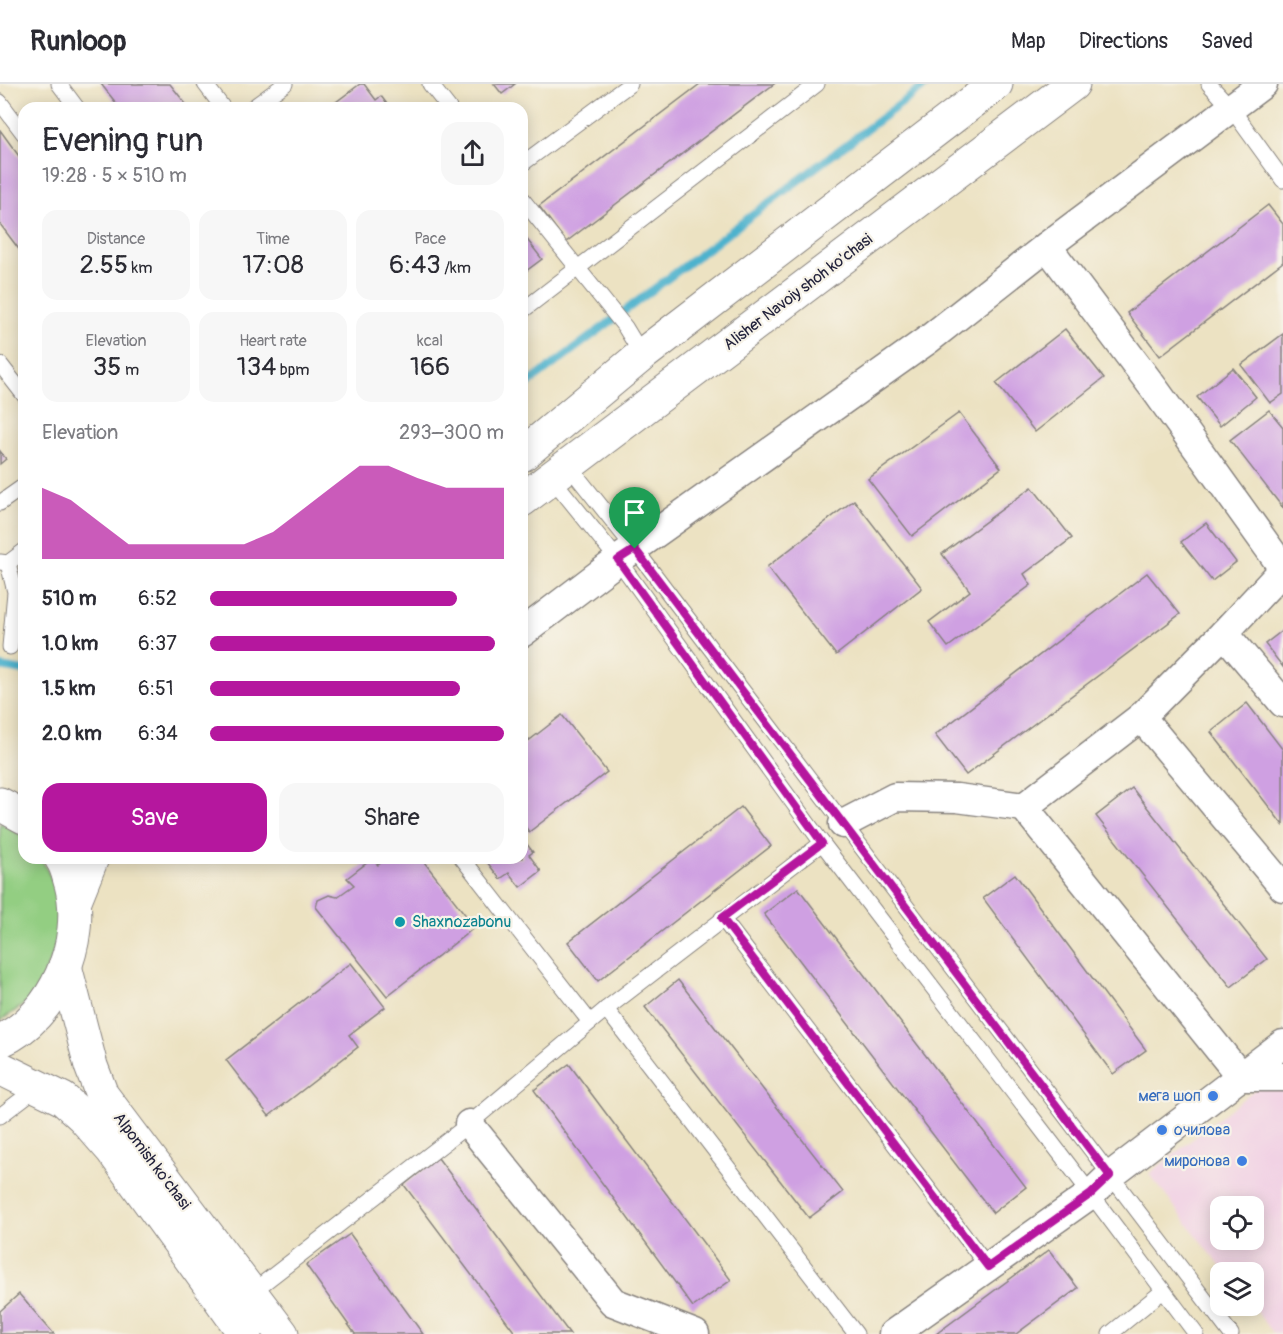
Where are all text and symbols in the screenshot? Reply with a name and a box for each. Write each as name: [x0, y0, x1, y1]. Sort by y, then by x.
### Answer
text: Runloop: [30, 24, 126, 59]
text: Map: [1011, 28, 1046, 55]
text: Directions: [1079, 28, 1168, 55]
text: Saved: [1201, 28, 1253, 55]
text: Evening run: [42, 120, 203, 161]
button: share: [441, 122, 504, 185]
text: 19:28 · 5 × 510 m: [42, 163, 187, 188]
text: Distance: [87, 229, 145, 249]
text: Time: [256, 229, 290, 249]
text: Pace: [414, 229, 446, 249]
street label: Alisher Navoiy shoh ko'chasi: [719, 229, 877, 355]
text: 2.55: [80, 249, 128, 281]
text: 17:08: [242, 249, 304, 281]
text: 6:43: [389, 249, 441, 281]
text: km: [128, 258, 152, 278]
text: /km: [441, 258, 471, 278]
text: Elevation: [86, 331, 146, 351]
text: Heart rate: [239, 331, 307, 351]
text: kcal: [417, 331, 443, 351]
text: 35: [93, 351, 121, 383]
text: 134: [237, 351, 276, 383]
text: 166: [410, 351, 450, 383]
text: m: [121, 360, 139, 380]
text: bpm: [276, 360, 309, 380]
text: Elevation: [42, 420, 118, 445]
text: 293–300 m: [399, 420, 504, 445]
pin: [609, 487, 660, 549]
icon: arrive: [618, 496, 651, 529]
text: 510 m: [42, 586, 96, 611]
text: 6:52: [138, 586, 177, 611]
text: 1.0 km: [42, 631, 98, 656]
text: 6:37: [138, 631, 177, 656]
text: 1.5 km: [42, 676, 95, 701]
text: 6:51: [138, 676, 174, 701]
text: 2.0 km: [42, 721, 102, 746]
text: 6:34: [138, 721, 178, 746]
button: Save: [42, 783, 267, 852]
button: Share: [279, 783, 504, 852]
place label: Shaxnozabonu: [412, 912, 511, 932]
marker: Shaxnozabonu: [393, 915, 407, 929]
place label: мега шоп: [1138, 1086, 1201, 1106]
marker: мега шоп: [1206, 1089, 1220, 1103]
street label: Alpomish ko'chasi: [109, 1108, 195, 1214]
place label: очилова: [1174, 1120, 1230, 1140]
marker: очилова: [1155, 1123, 1169, 1137]
place label: миронова: [1164, 1151, 1230, 1171]
marker: миронова: [1235, 1154, 1249, 1168]
map controls: [1210, 1196, 1264, 1316]
button: locate: [1210, 1196, 1264, 1250]
button: layers: [1210, 1262, 1264, 1316]

